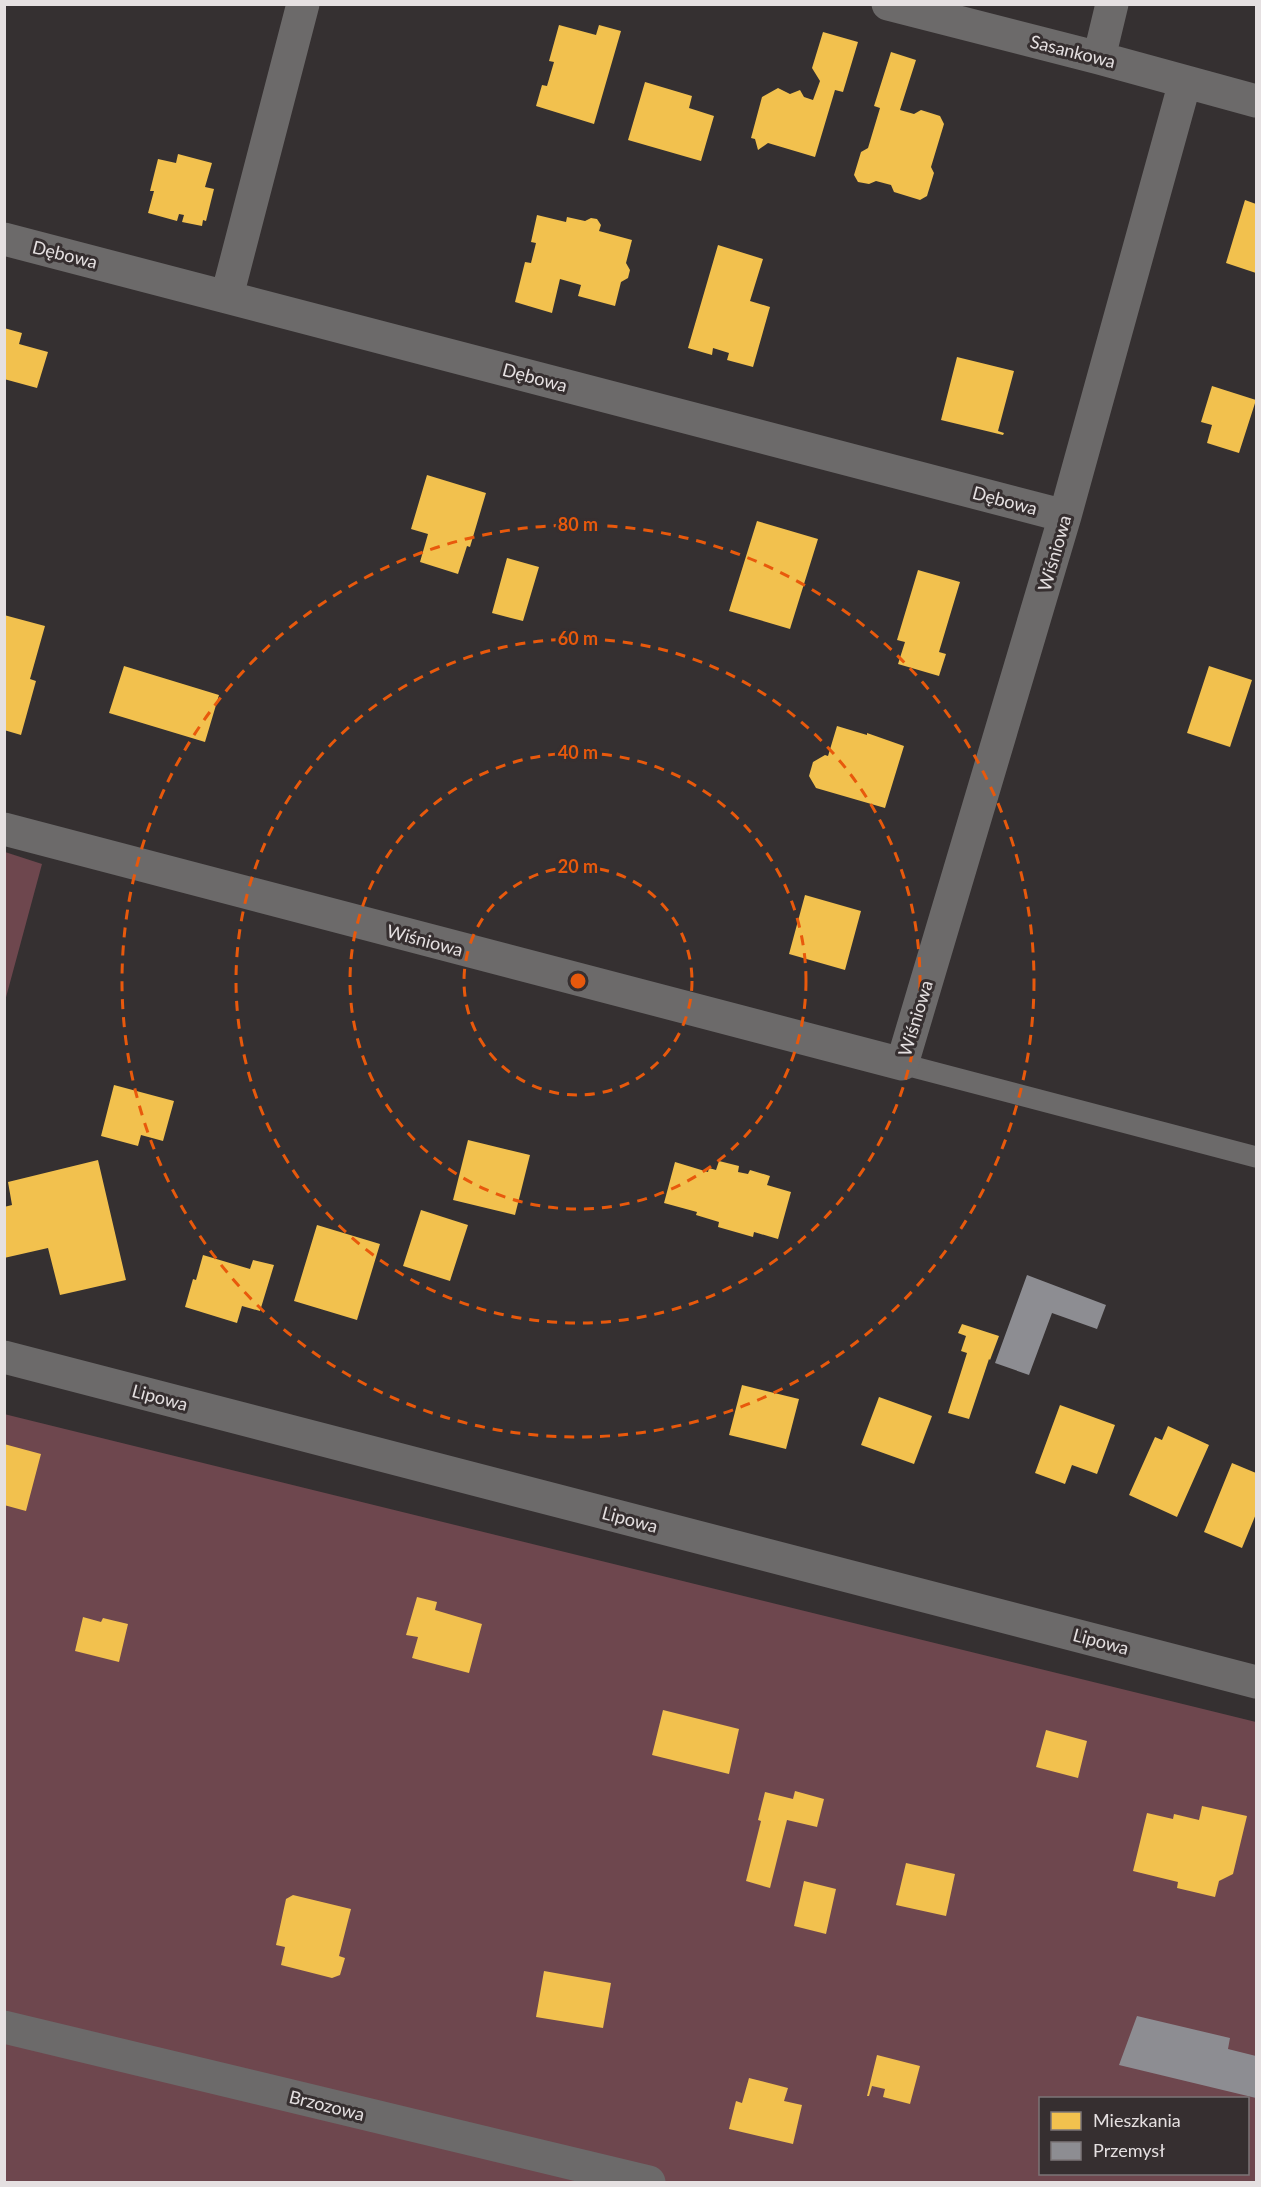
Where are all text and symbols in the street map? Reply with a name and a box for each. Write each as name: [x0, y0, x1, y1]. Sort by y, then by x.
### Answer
street label: Sasankowa: [1028, 30, 1118, 72]
street label: Dębowa: [30, 235, 100, 273]
street label: Dębowa: [500, 358, 570, 396]
street label: Dębowa: [970, 481, 1040, 519]
street label: Wiśniowa: [1033, 512, 1075, 594]
text: 80 m: [558, 513, 598, 535]
text: 60 m: [558, 627, 598, 649]
text: 40 m: [558, 741, 598, 763]
text: 20 m: [558, 855, 598, 877]
street label: Wiśniowa: [384, 919, 466, 961]
centre of rings: [568, 971, 588, 991]
street label: Wiśniowa: [893, 977, 937, 1059]
street label: Lipowa: [130, 1379, 190, 1415]
street label: Lipowa: [600, 1501, 660, 1537]
street label: Lipowa: [1071, 1623, 1131, 1659]
street label: Brzozowa: [287, 2085, 367, 2125]
legend: [1039, 2097, 1249, 2175]
text: Mieszkania: [1093, 2109, 1181, 2131]
text: Przemysł: [1093, 2139, 1165, 2161]

